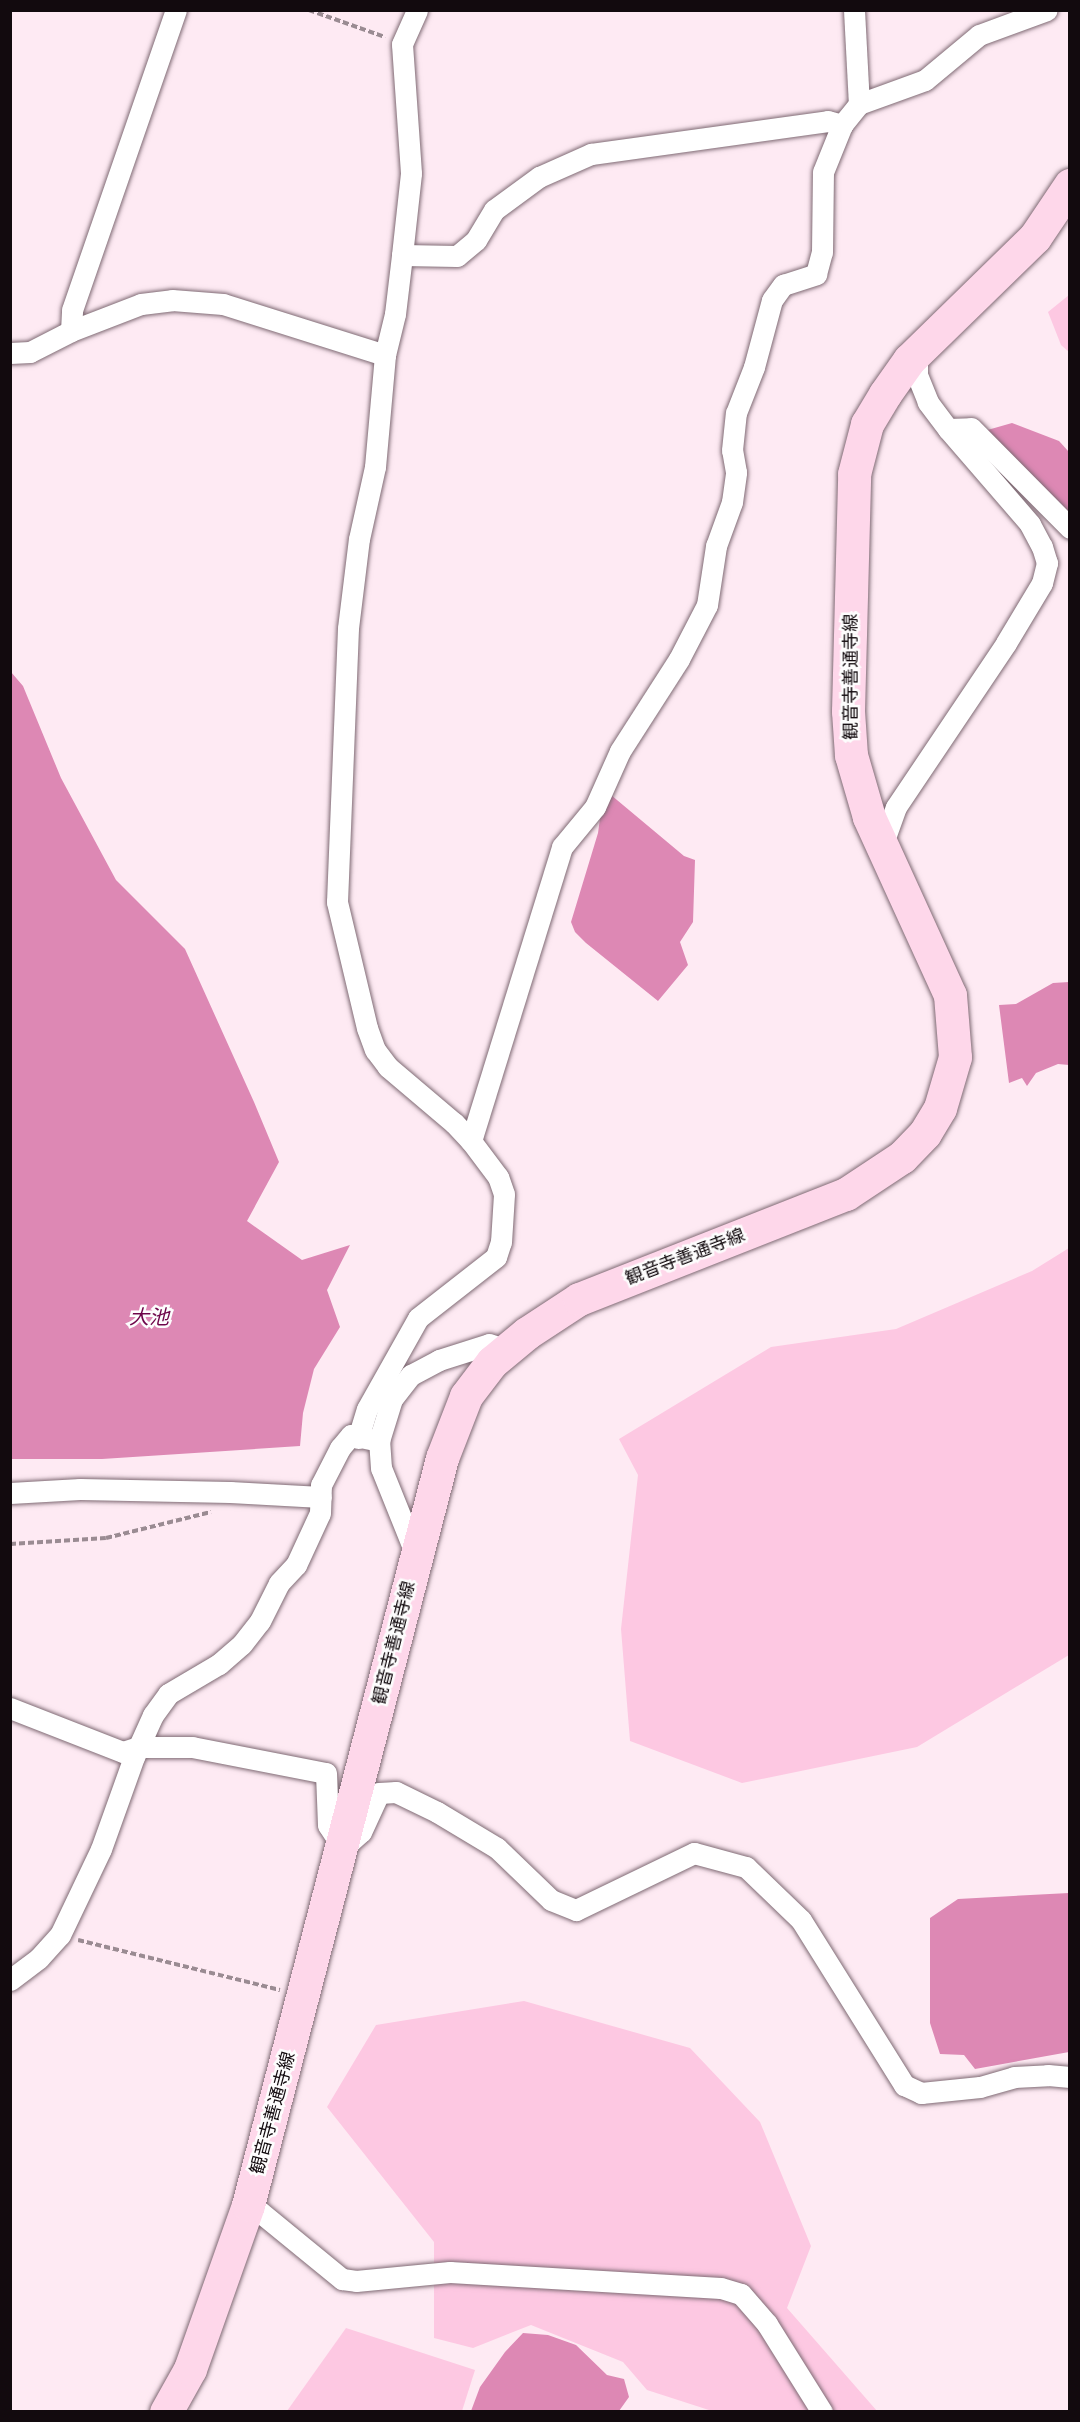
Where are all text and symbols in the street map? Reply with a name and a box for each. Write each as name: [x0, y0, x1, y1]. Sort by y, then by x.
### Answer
street label: 観音寺善通寺線: [840, 614, 862, 740]
street label: 観音寺善通寺線: [622, 1224, 748, 1290]
water label: 大池: [129, 1305, 169, 1329]
street label: 観音寺善通寺線: [368, 1579, 420, 1707]
street label: 観音寺善通寺線: [246, 2049, 300, 2177]

